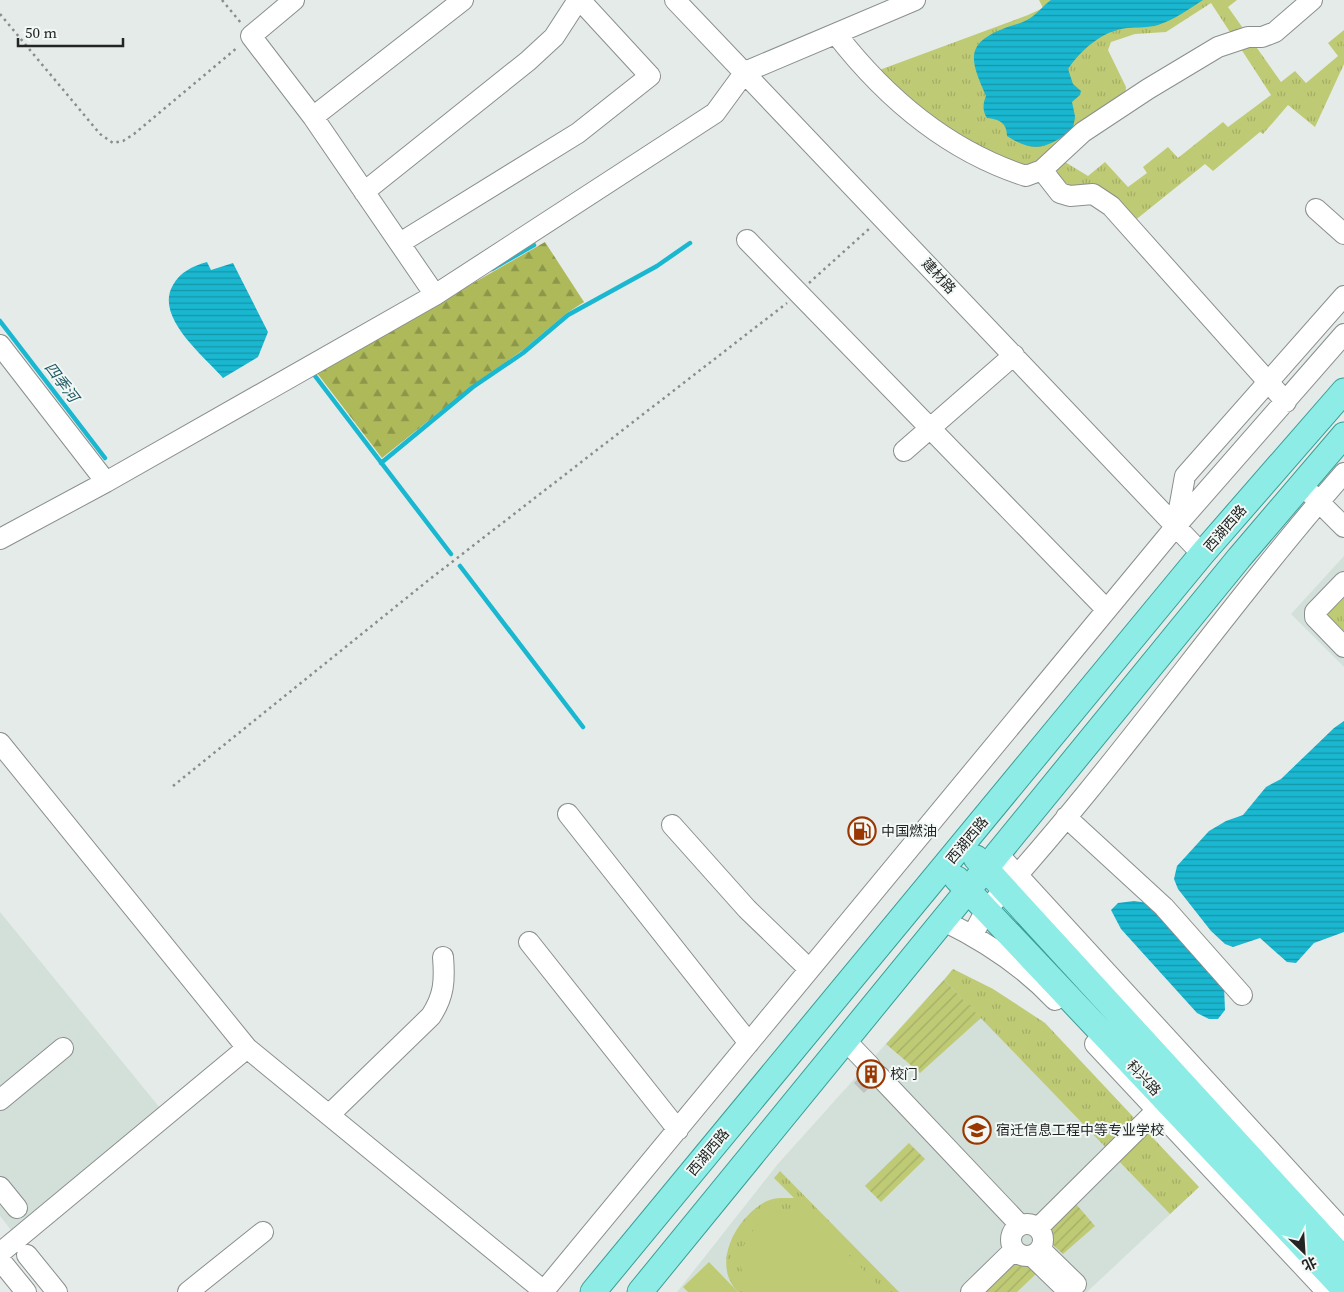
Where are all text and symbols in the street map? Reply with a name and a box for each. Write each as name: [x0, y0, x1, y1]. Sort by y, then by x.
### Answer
scale bar: [18, 15, 122, 47]
text: 50 m: [25, 22, 57, 43]
street label: 建材路: [917, 254, 961, 298]
water label: 四季河: [40, 358, 86, 409]
street label: 西湖西路: [1199, 500, 1251, 556]
street label: 西湖西路: [941, 812, 993, 868]
fuel station icon: 中国燃油: [847, 816, 877, 846]
place label: 中国燃油: [881, 821, 937, 841]
street label: 科兴路: [1122, 1056, 1166, 1100]
building icon: 校门: [856, 1059, 886, 1089]
place label: 校门: [890, 1064, 918, 1084]
school or university icon: 宿迁信息工程中等专业学校: [962, 1115, 992, 1145]
place label: 宿迁信息工程中等专业学校: [996, 1120, 1164, 1140]
street label: 西湖西路: [682, 1124, 734, 1180]
north arrow: [1279, 1227, 1329, 1277]
text: 北: [1299, 1252, 1320, 1276]

